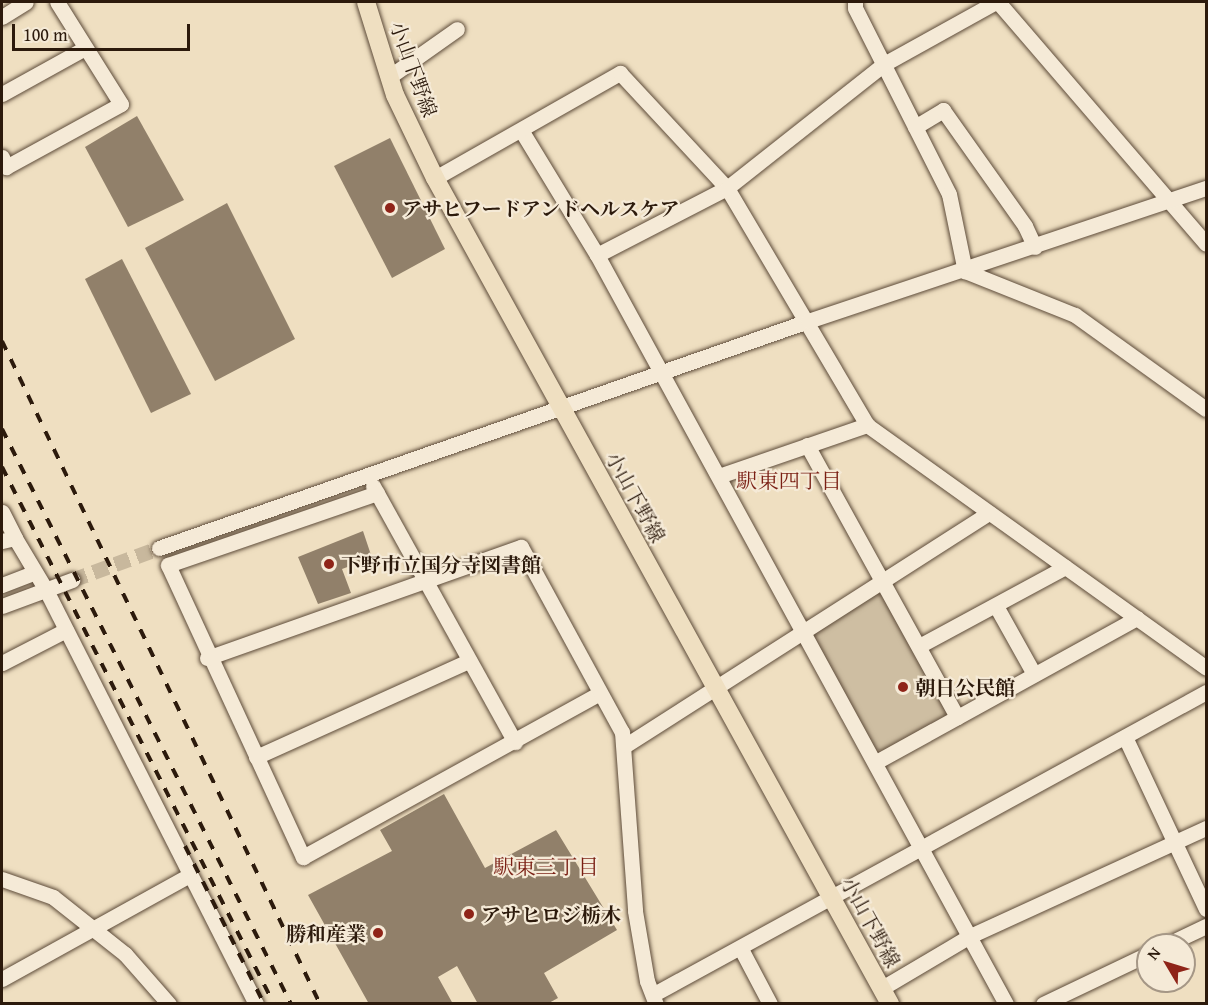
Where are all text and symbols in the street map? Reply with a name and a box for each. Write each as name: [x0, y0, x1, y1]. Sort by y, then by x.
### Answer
scale bar: [15, 12, 194, 50]
street label: 小山下野線: [386, 18, 442, 120]
text: 100 m: [23, 21, 68, 48]
place label: アサヒフードアンドヘルスケア: [402, 196, 681, 220]
marker: アサヒフードアンドヘルスケア: [383, 201, 397, 215]
street label: 小山下野線: [601, 447, 671, 547]
district label: 駅東四丁目: [737, 468, 841, 494]
place label: 下野市立国分寺図書館: [341, 552, 541, 576]
marker: 下野市立国分寺図書館: [322, 557, 336, 571]
place label: 朝日公民館: [915, 675, 1015, 699]
marker: 朝日公民館: [896, 680, 910, 694]
district label: 駅東三丁目: [494, 854, 598, 880]
street label: 小山下野線: [836, 872, 906, 972]
place label: アサヒロジ栃木: [481, 902, 621, 926]
marker: アサヒロジ栃木: [462, 907, 476, 921]
place label: 勝和産業: [286, 921, 366, 945]
marker: 勝和産業: [371, 926, 385, 940]
north arrow: [1136, 933, 1196, 993]
text: N: [1141, 942, 1166, 965]

